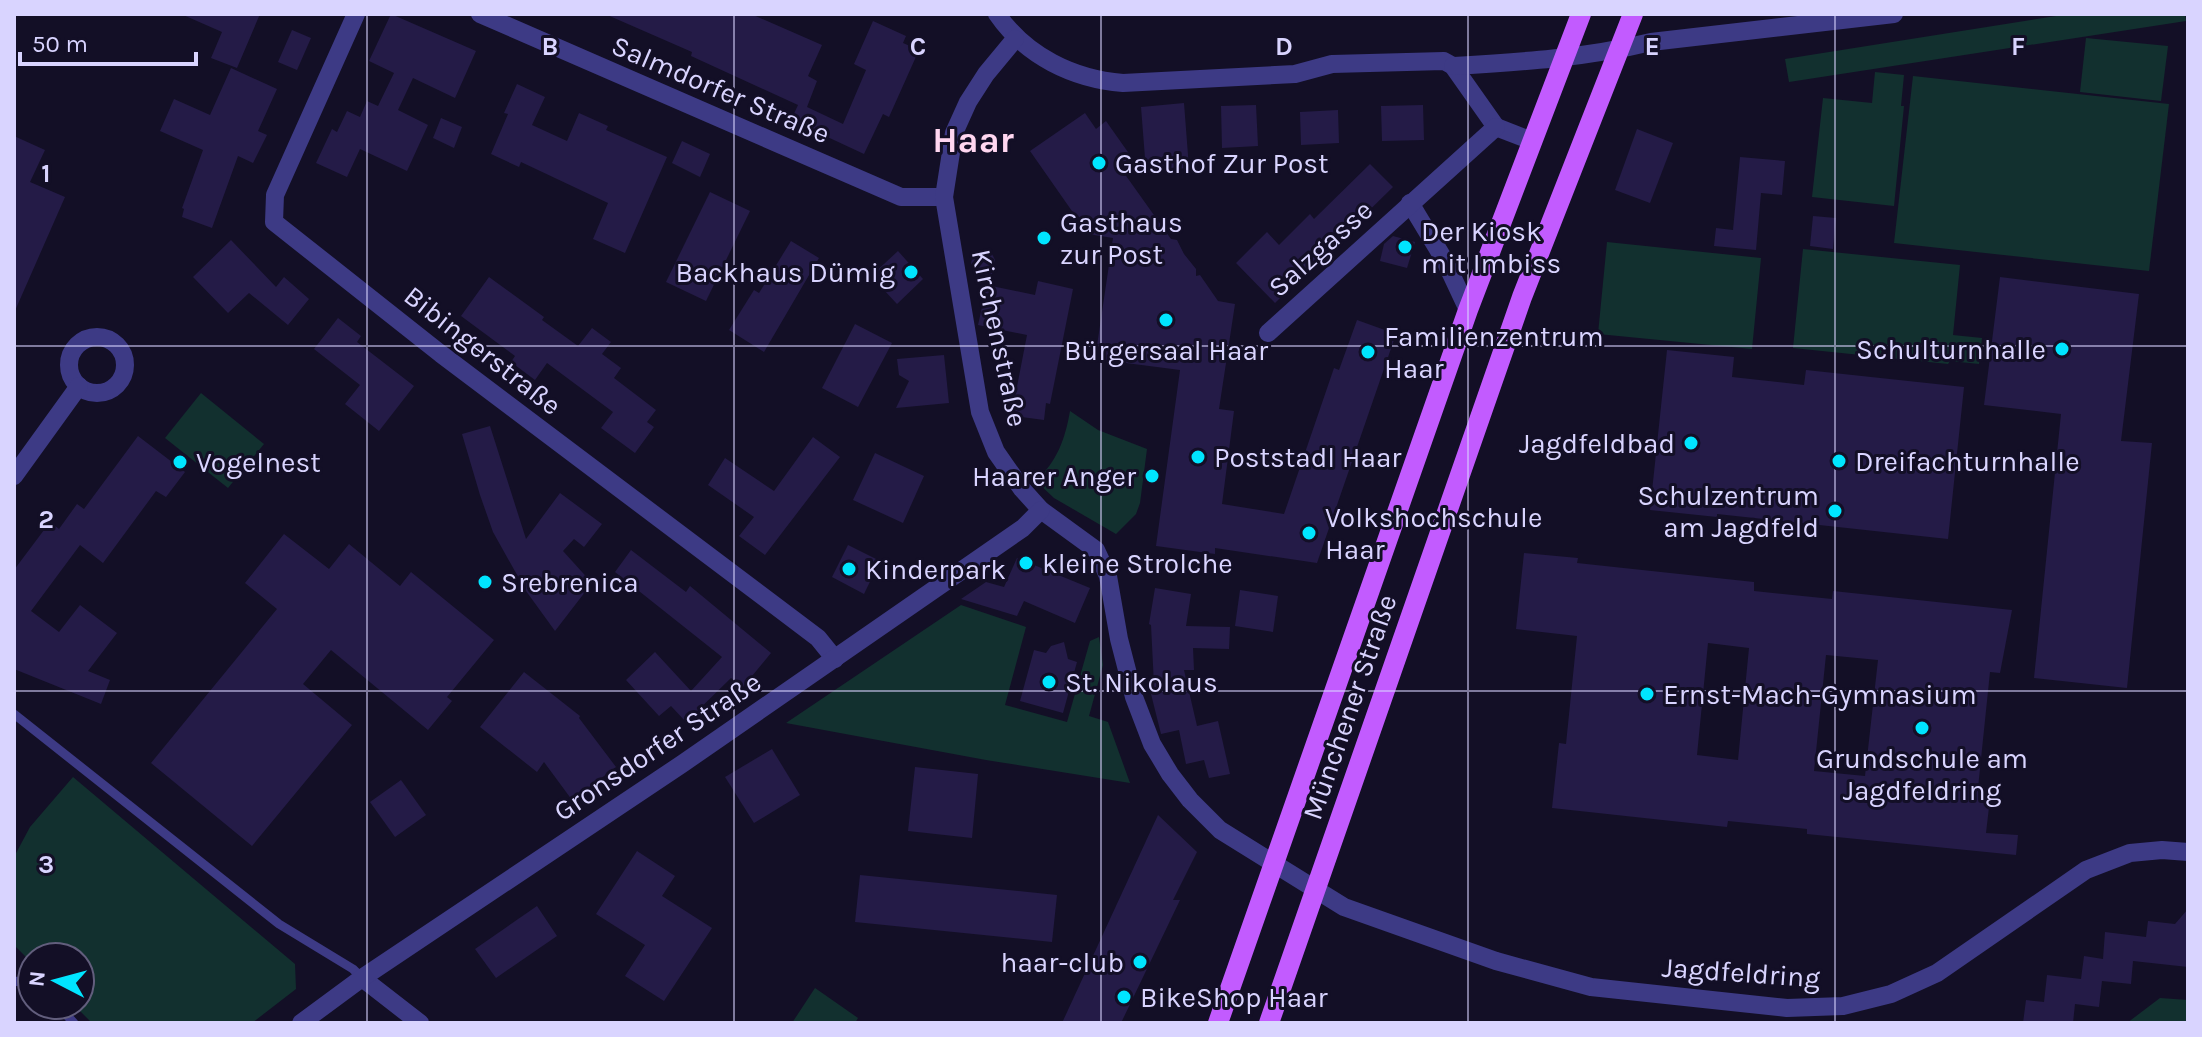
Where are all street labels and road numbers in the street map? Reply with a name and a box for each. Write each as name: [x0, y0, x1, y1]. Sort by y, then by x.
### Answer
street label: Salmdorfer Straße: [607, 29, 835, 150]
street label: Salzgasse: [1262, 193, 1379, 304]
street label: Kirchenstraße: [965, 246, 1034, 430]
street label: Bibingerstraße: [398, 279, 568, 422]
street label: Münchener Straße: [1295, 590, 1403, 824]
street label: Gronsdorfer Straße: [548, 665, 767, 828]
street label: Jagdfeldring: [1661, 951, 1821, 995]

